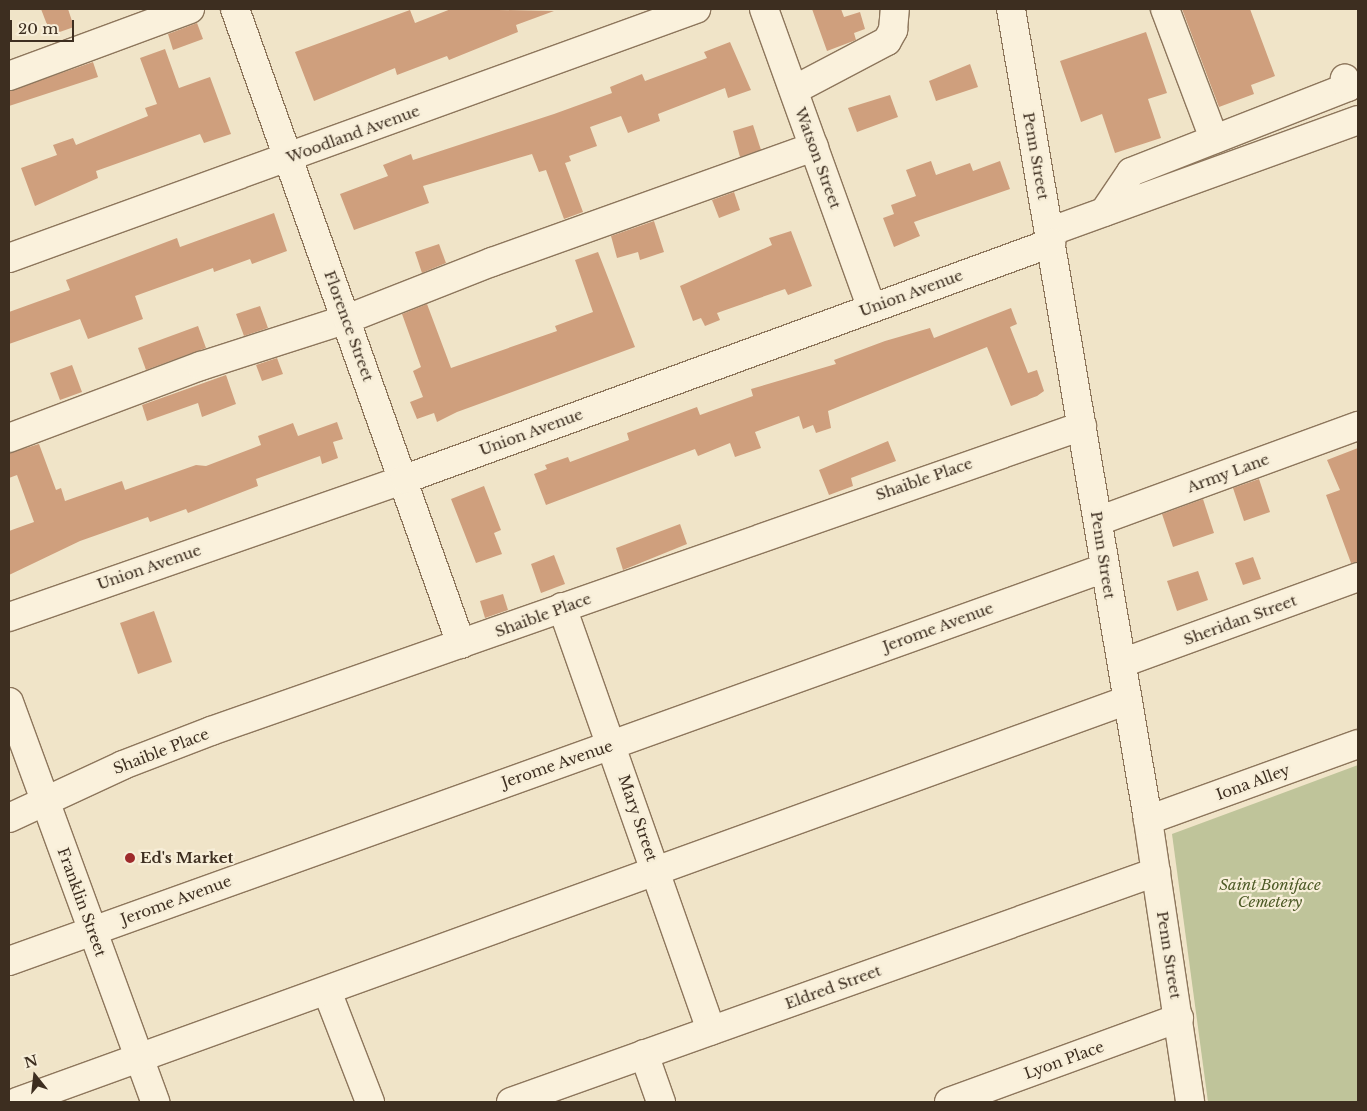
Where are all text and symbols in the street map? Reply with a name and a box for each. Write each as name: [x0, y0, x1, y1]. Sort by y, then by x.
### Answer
scale bar: [12, 10, 76, 42]
text: 20 m: [18, 19, 58, 38]
street label: Woodland Avenue: [284, 101, 422, 167]
street label: Watson Street: [791, 105, 845, 211]
street label: Penn Street: [1019, 111, 1053, 201]
street label: Union Avenue: [856, 266, 966, 320]
street label: Florence Street: [321, 268, 377, 384]
street label: Union Avenue: [476, 405, 586, 459]
street label: Army Lane: [1184, 450, 1272, 496]
street label: Shaible Place: [873, 454, 975, 504]
street label: Penn Street: [1087, 510, 1119, 600]
street label: Union Avenue: [94, 541, 204, 593]
street label: Shaible Place: [492, 589, 594, 641]
street label: Sheridan Street: [1181, 591, 1299, 649]
street label: Jerome Avenue: [880, 599, 996, 655]
street label: Shaible Place: [111, 724, 211, 778]
street label: Jerome Avenue: [499, 736, 615, 792]
street label: Iona Alley: [1213, 760, 1293, 804]
street label: Mary Street: [615, 772, 661, 864]
street label: Franklin Street: [54, 845, 110, 959]
place label: Ed's Market: [140, 849, 233, 867]
marker: Ed's Market: [124, 852, 136, 864]
street label: Jerome Avenue: [118, 872, 234, 928]
park label: Saint Boniface Cemetery: [1219, 875, 1321, 910]
street label: Penn Street: [1153, 910, 1185, 1000]
street label: Eldred Street: [782, 961, 884, 1013]
street label: Lyon Place: [1022, 1037, 1106, 1083]
north arrow: [10, 1051, 60, 1101]
text: N: [22, 1051, 40, 1072]

